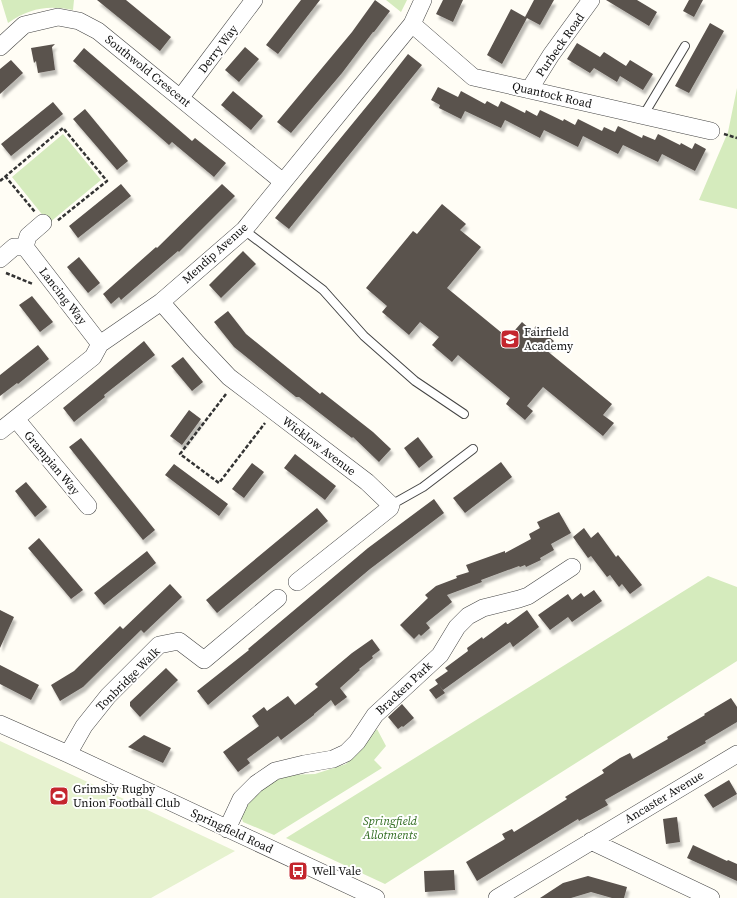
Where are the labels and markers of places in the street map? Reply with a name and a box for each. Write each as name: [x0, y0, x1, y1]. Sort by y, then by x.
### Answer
place label: Fairfield Academy: [524, 324, 574, 354]
school or university icon: Fairfield Academy: [499, 328, 521, 350]
place label: Grimsby Rugby Union Football Club: [73, 781, 180, 811]
sports icon: Grimsby Rugby Union Football Club: [48, 785, 70, 807]
bus stop icon: Well Vale: [287, 860, 309, 882]
place label: Well Vale: [312, 863, 361, 879]

